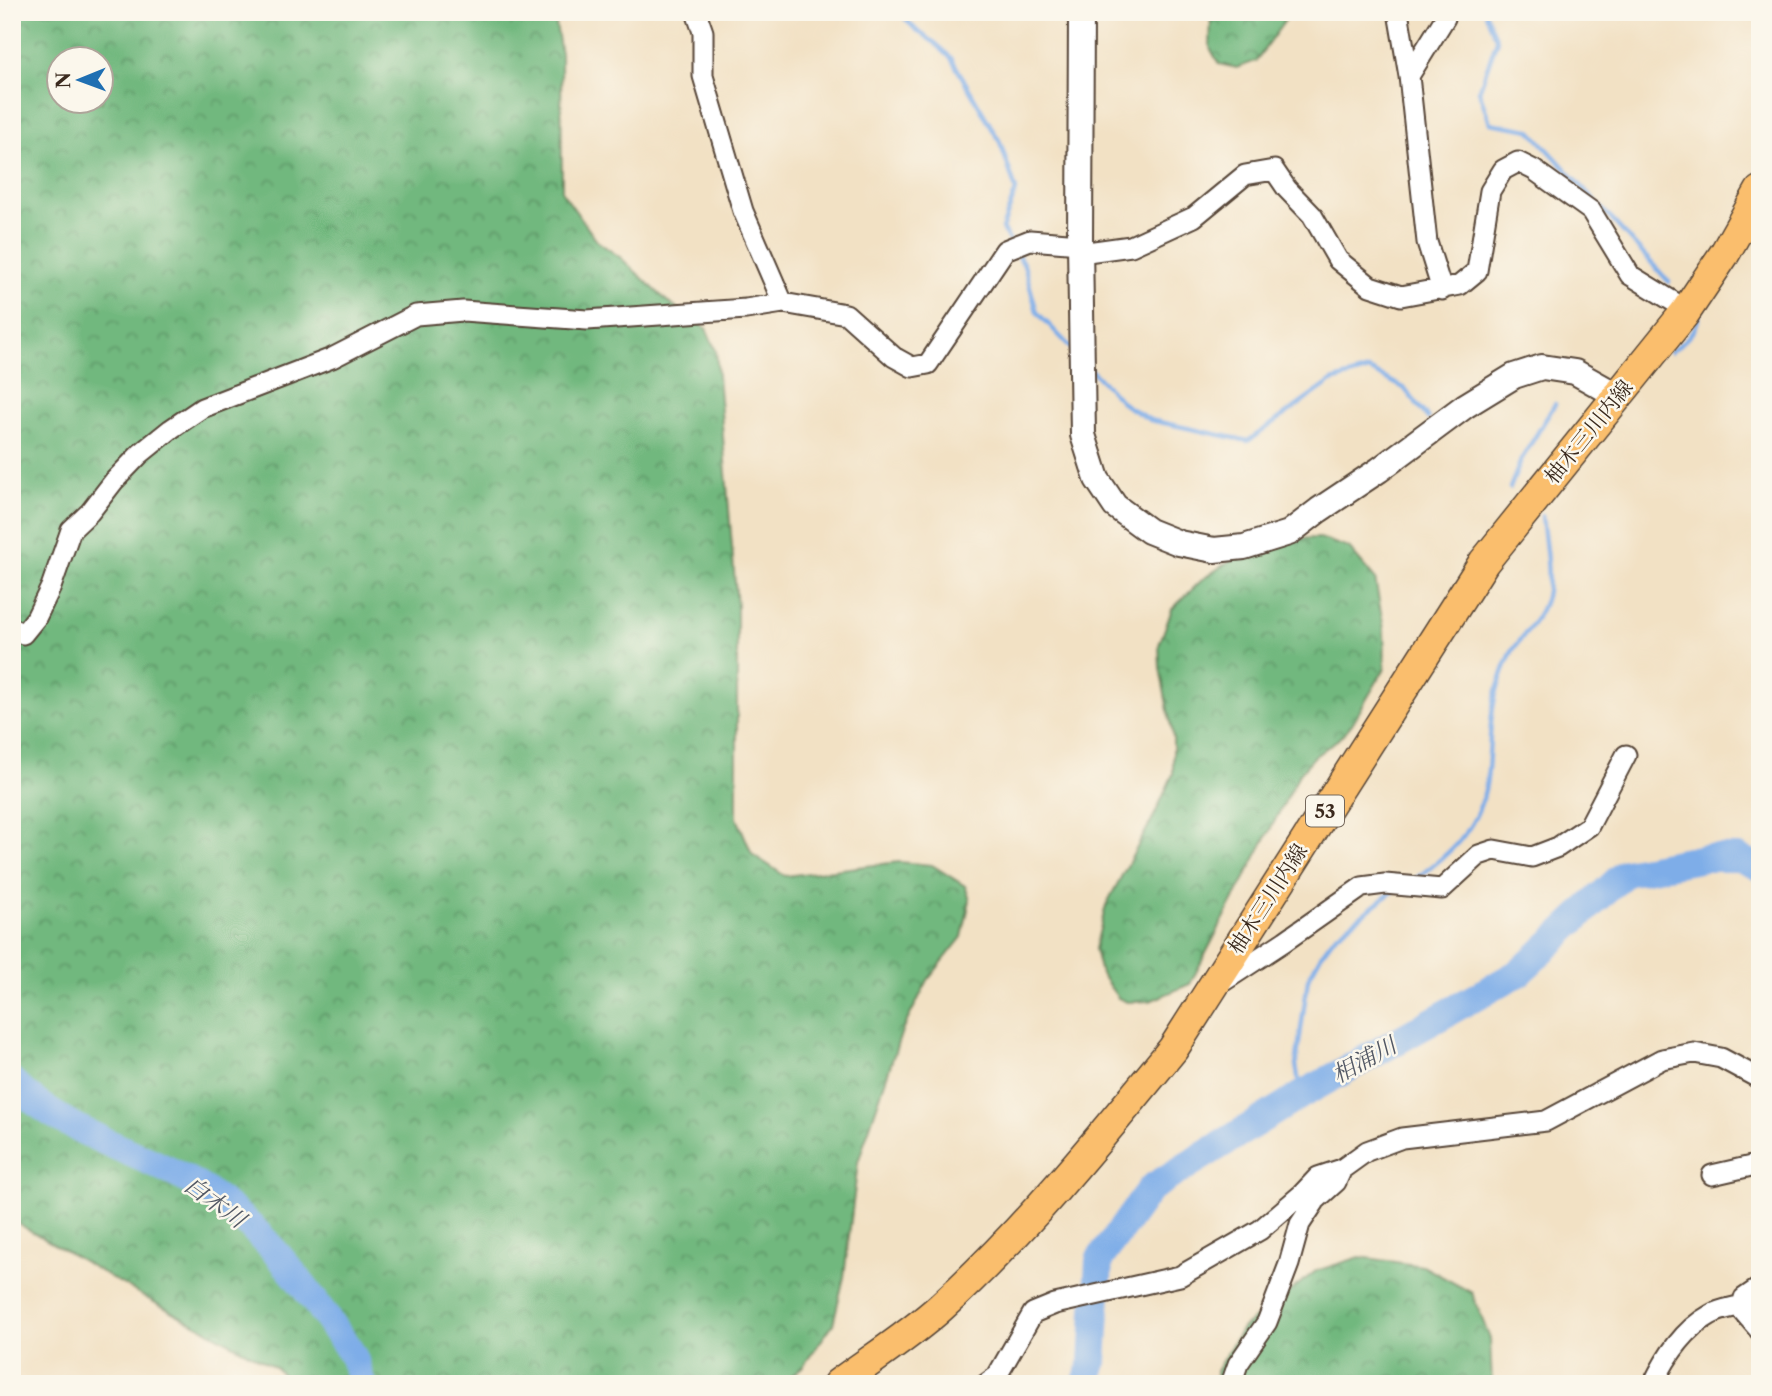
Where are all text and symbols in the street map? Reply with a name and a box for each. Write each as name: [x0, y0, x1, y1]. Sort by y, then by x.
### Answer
north arrow: [46, 46, 116, 116]
text: N: [52, 72, 75, 89]
street label: 柚木三川内線: [1539, 375, 1638, 489]
road number: 53: [1306, 796, 1344, 826]
street label: 柚木三川内線: [1223, 839, 1312, 958]
water label: 相浦川: [1327, 1030, 1404, 1089]
water label: 白木川: [179, 1170, 254, 1235]

